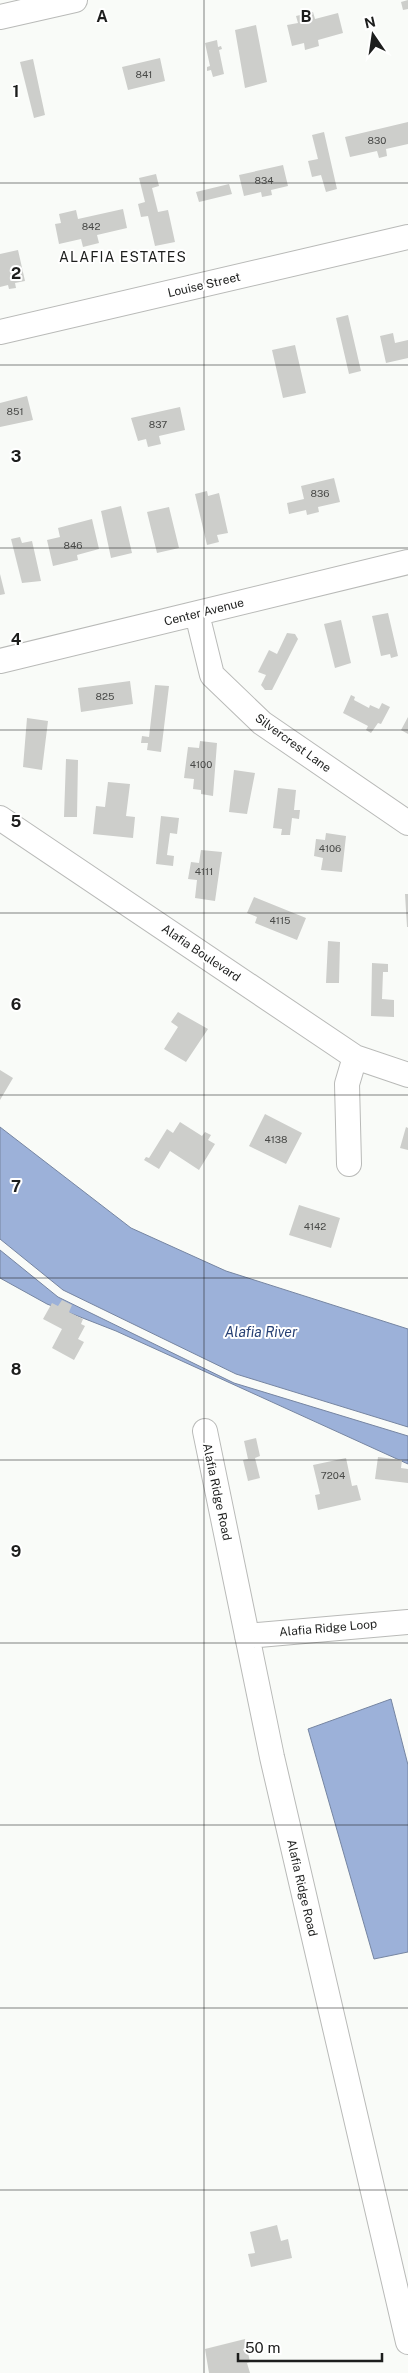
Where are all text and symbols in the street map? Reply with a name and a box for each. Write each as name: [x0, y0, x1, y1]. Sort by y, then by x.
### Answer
text: A: [96, 7, 108, 26]
text: B: [301, 7, 312, 26]
north arrow: [348, 10, 398, 60]
text: N: [363, 13, 377, 31]
house number: 841: [136, 68, 152, 80]
text: 1: [13, 82, 19, 101]
house number: 830: [368, 134, 386, 146]
house number: 834: [255, 174, 273, 186]
house number: 842: [82, 220, 100, 232]
district label: ALAFIA ESTATES: [59, 249, 187, 265]
text: 2: [11, 264, 21, 283]
street label: Louise Street: [166, 270, 242, 300]
house number: 851: [7, 405, 23, 417]
house number: 837: [149, 418, 167, 430]
text: 3: [11, 447, 21, 466]
house number: 836: [311, 487, 329, 499]
house number: 846: [64, 539, 82, 551]
street label: Center Avenue: [163, 595, 246, 629]
text: 4: [11, 630, 22, 649]
house number: 825: [96, 690, 114, 702]
street label: Silvercrest Lane: [252, 711, 334, 775]
house number: 4100: [190, 758, 212, 770]
text: 5: [11, 812, 22, 831]
house number: 4106: [319, 842, 341, 854]
house number: 4111: [195, 865, 213, 877]
house number: 4115: [270, 914, 290, 926]
street label: Alafia Boulevard: [159, 921, 243, 985]
text: 6: [11, 995, 21, 1014]
house number: 4138: [264, 1133, 288, 1145]
text: 7: [11, 1177, 21, 1196]
house number: 4142: [304, 1220, 326, 1232]
water label: Alafia River: [225, 1324, 298, 1340]
text: 8: [11, 1360, 22, 1379]
street label: Alafia Ridge Road: [200, 1442, 234, 1542]
house number: 7204: [321, 1469, 345, 1481]
text: 9: [11, 1542, 21, 1561]
street label: Alafia Ridge Loop: [278, 1617, 378, 1639]
street label: Alafia Ridge Road: [284, 1838, 320, 1938]
scale bar: [238, 2330, 382, 2362]
text: 50 m: [245, 2339, 280, 2356]

